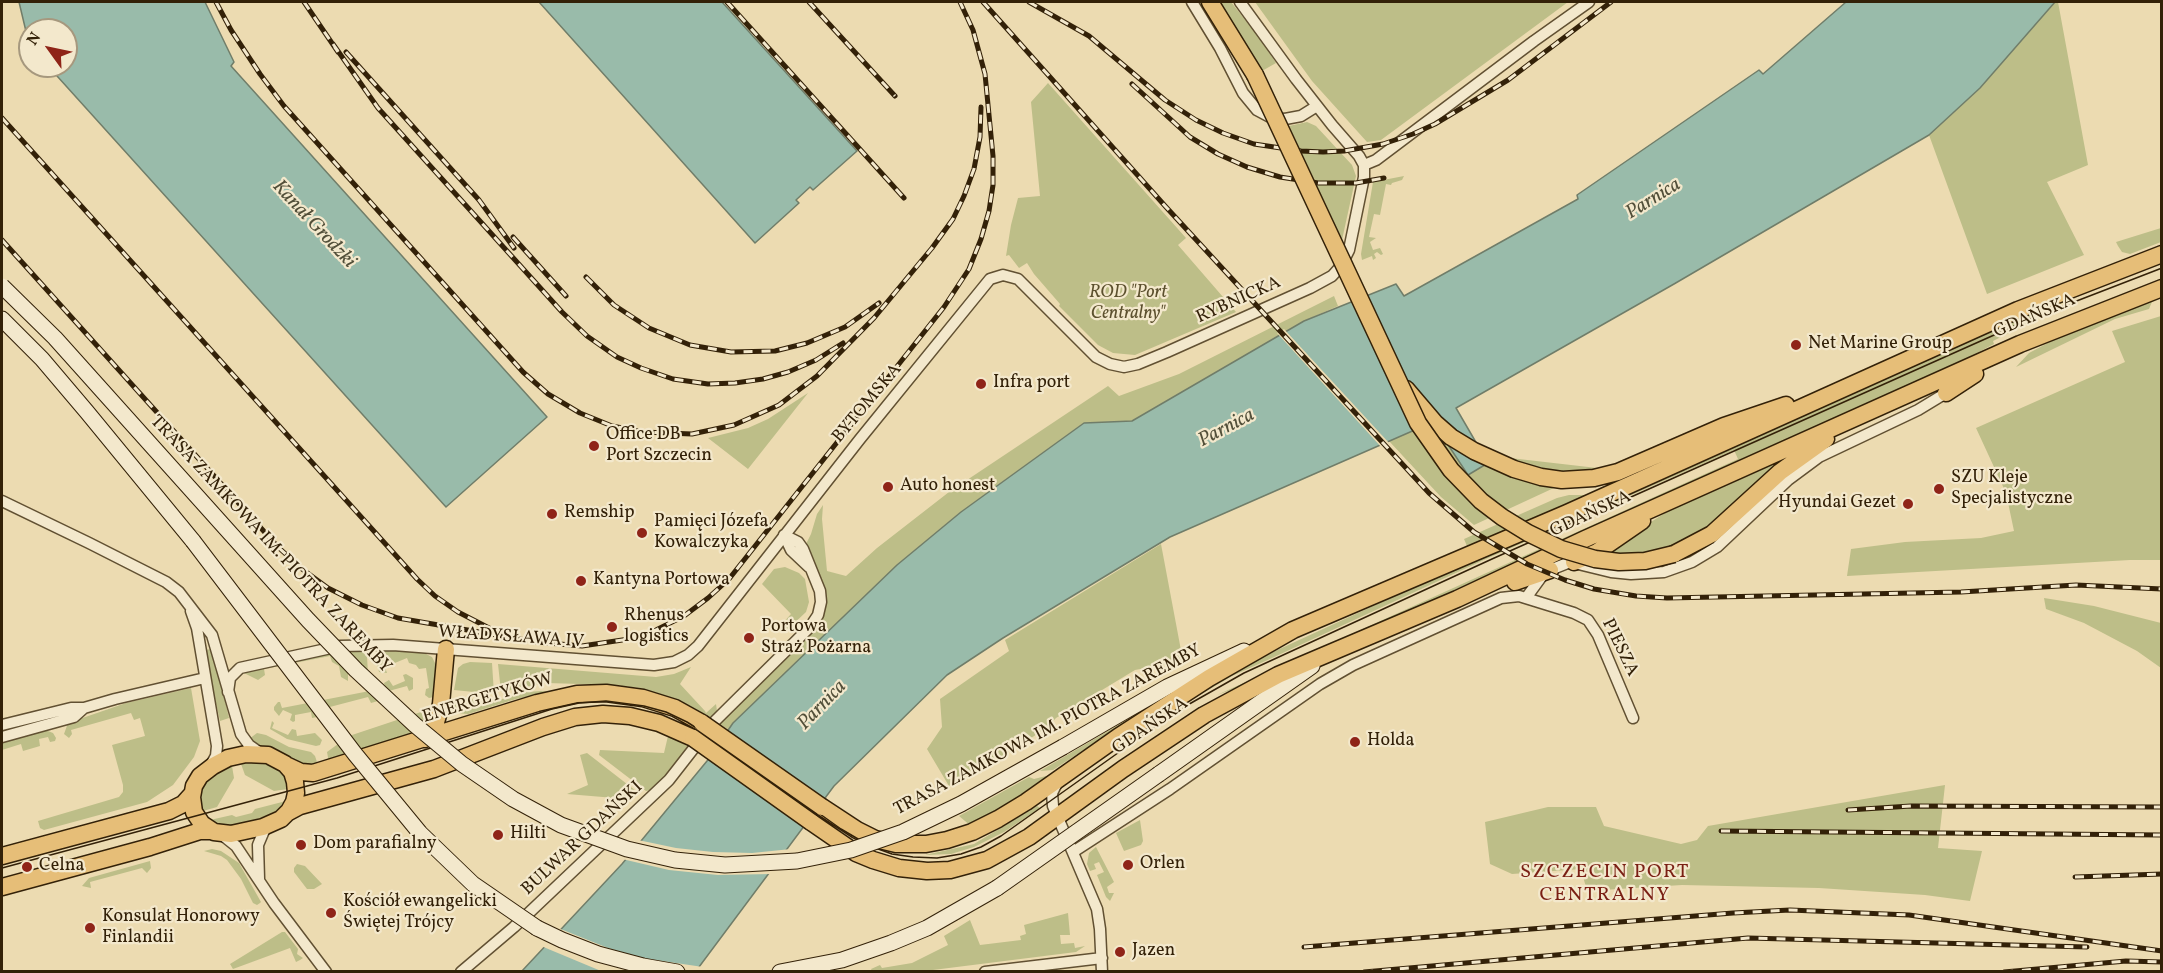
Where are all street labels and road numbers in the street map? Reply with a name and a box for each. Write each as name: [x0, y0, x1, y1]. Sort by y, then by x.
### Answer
street label: RYBNICKA: [1193, 273, 1285, 329]
street label: GDAŃSKA: [1991, 290, 2079, 344]
street label: BYTOMSKA: [829, 360, 907, 448]
street label: TRASA ZAMKOWA IM. PIOTRA ZAREMBY: [145, 412, 395, 678]
street label: GDAŃSKA: [1547, 487, 1635, 543]
street label: PIESZA: [1596, 616, 1642, 680]
street label: WŁADYSŁAWA IV: [437, 622, 585, 654]
street label: TRASA ZAMKOWA IM. PIOTRA ZAREMBY: [891, 641, 1205, 821]
street label: ENERGETYKÓW: [420, 669, 556, 729]
street label: GDAŃSKA: [1109, 694, 1193, 760]
street label: BULWAR GDAŃSKI: [518, 777, 648, 901]

